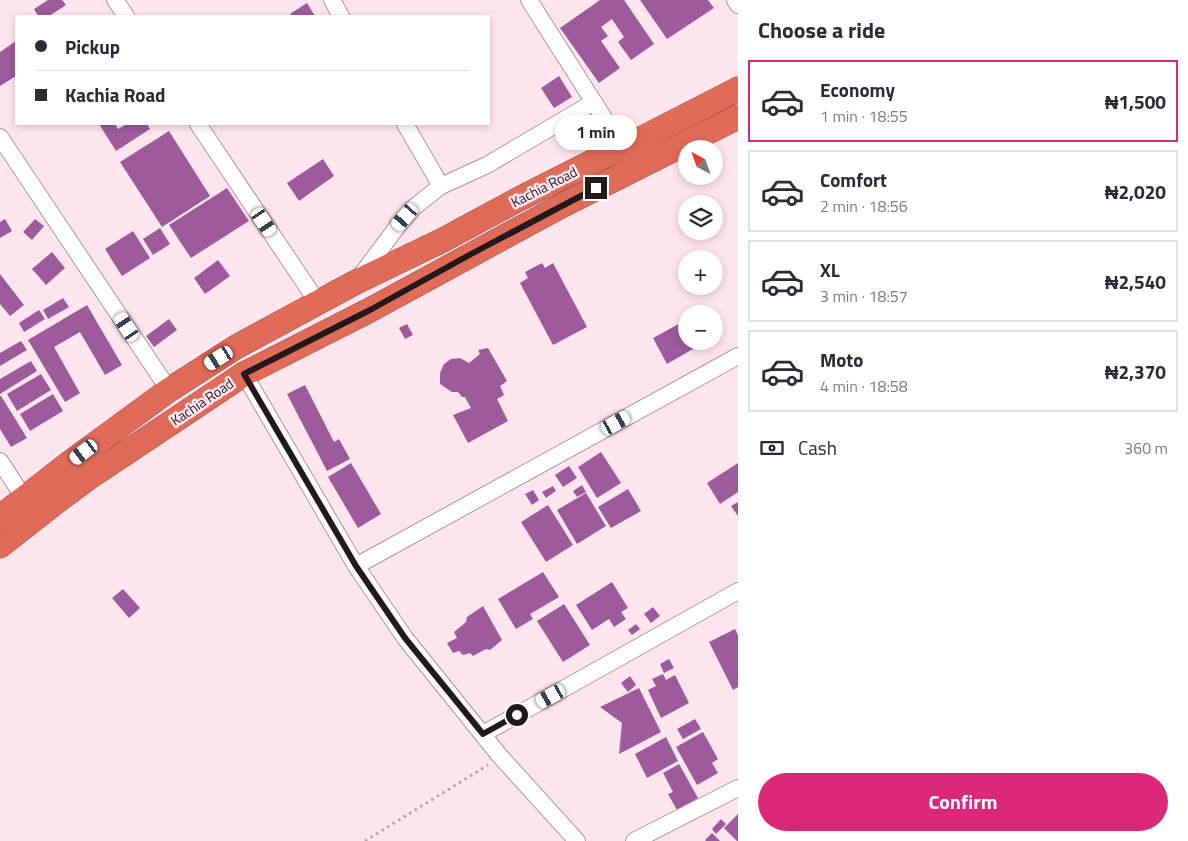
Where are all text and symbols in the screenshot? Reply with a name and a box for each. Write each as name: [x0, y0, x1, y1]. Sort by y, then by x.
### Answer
text: Choose a ride: [758, 13, 885, 47]
text: Pickup: [65, 32, 120, 61]
text: Economy: [820, 75, 895, 104]
icon: car: [760, 79, 805, 124]
text: Kachia Road: [65, 80, 166, 109]
text: ₦1,500: [1105, 87, 1166, 116]
text: 1 min · 18:55: [820, 104, 908, 128]
callout: 1 min: [555, 116, 637, 150]
text: 1 min: [577, 120, 615, 144]
north arrow: [678, 140, 722, 185]
map controls: [678, 140, 723, 350]
street label: Kachia Road: [507, 161, 581, 212]
text: Comfort: [820, 165, 887, 194]
icon: car: [760, 169, 805, 214]
route end: [585, 177, 607, 199]
text: ₦2,020: [1105, 177, 1166, 206]
text: 2 min · 18:56: [820, 194, 908, 218]
button: layers: [678, 195, 723, 240]
car: [389, 201, 420, 233]
car: [249, 205, 278, 239]
button: +: [678, 250, 723, 295]
text: XL: [820, 255, 840, 284]
icon: car: [760, 259, 805, 304]
text: ₦2,540: [1105, 267, 1166, 296]
text: 3 min · 18:57: [820, 284, 908, 308]
button: −: [678, 305, 723, 350]
car: [112, 310, 141, 344]
car: [202, 344, 235, 372]
text: Moto: [820, 345, 863, 374]
icon: car: [760, 349, 805, 394]
text: ₦2,370: [1105, 357, 1166, 386]
street label: Kachia Road: [166, 373, 237, 430]
text: 4 min · 18:58: [820, 374, 908, 398]
car: [599, 409, 632, 437]
text: Cash: [798, 433, 837, 462]
icon: cash: [758, 434, 786, 462]
text: 360 m: [1124, 436, 1168, 460]
car: [67, 437, 100, 467]
car: [534, 682, 567, 710]
route start: [506, 704, 528, 726]
button: Confirm: [758, 773, 1168, 831]

